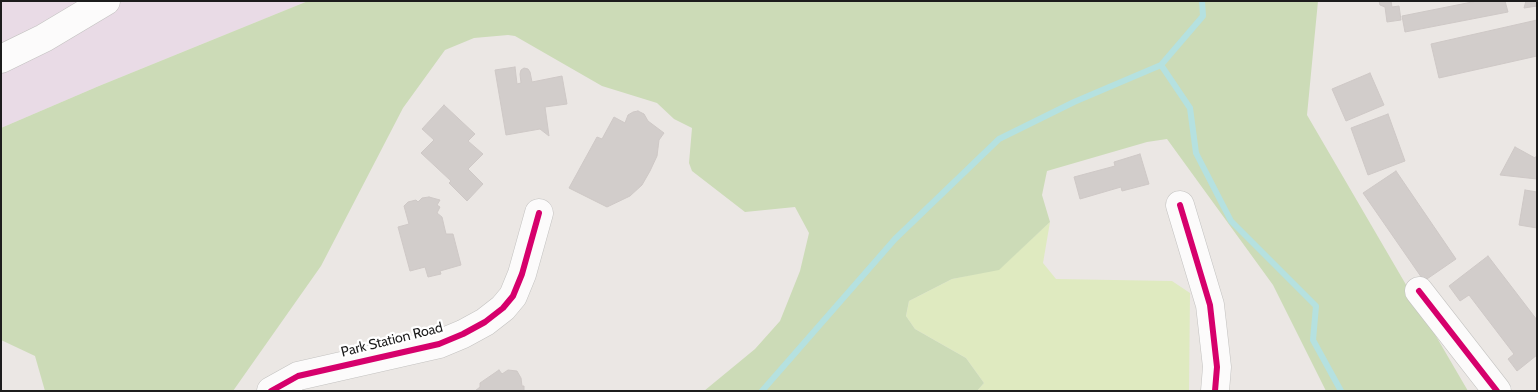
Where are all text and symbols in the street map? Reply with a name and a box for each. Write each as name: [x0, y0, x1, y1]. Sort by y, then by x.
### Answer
street label: Park Station Road: [339, 319, 445, 361]

